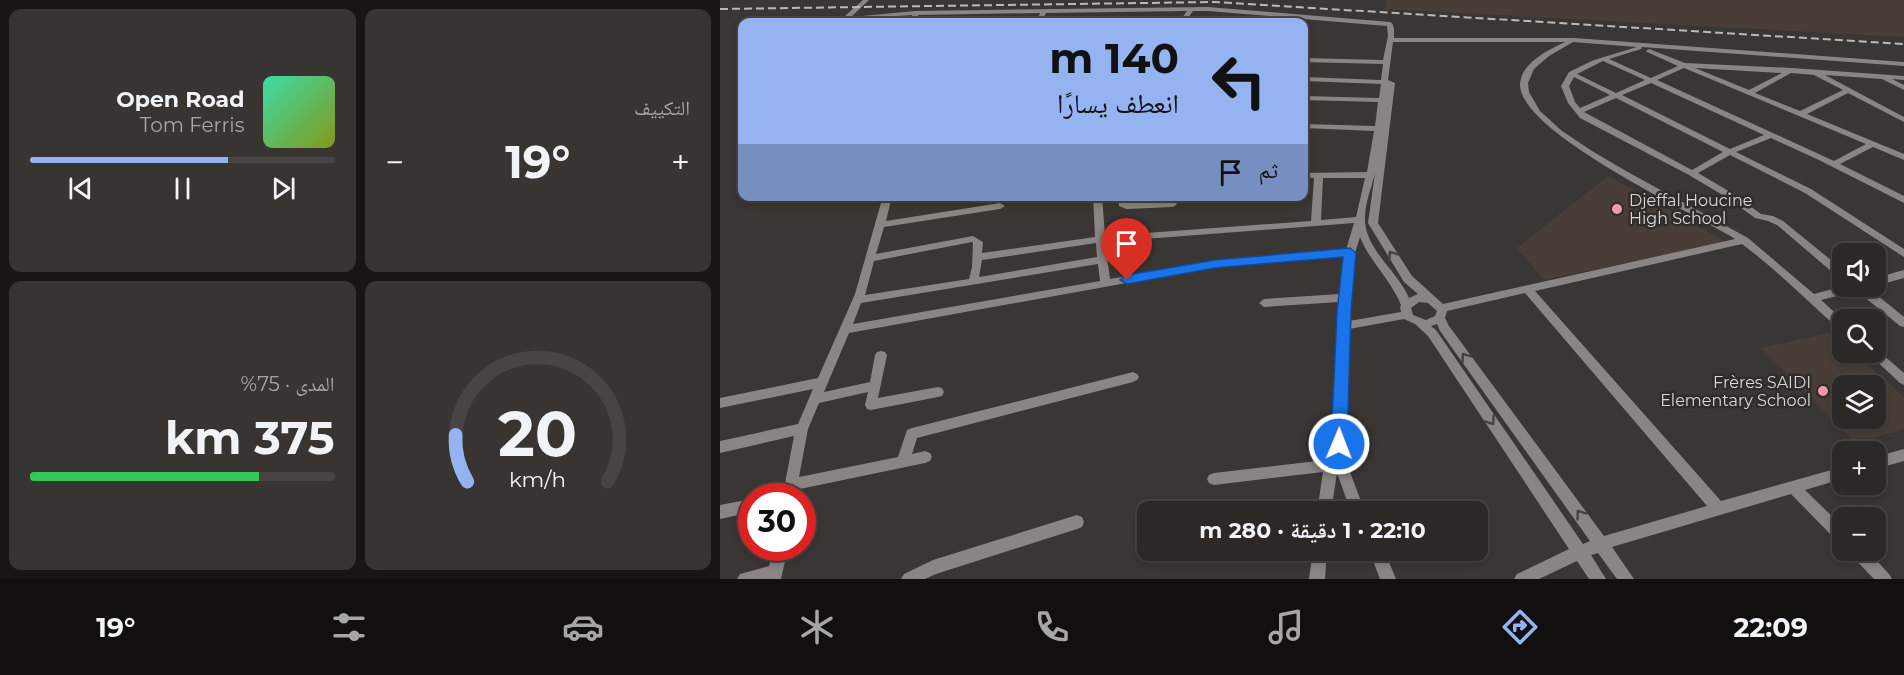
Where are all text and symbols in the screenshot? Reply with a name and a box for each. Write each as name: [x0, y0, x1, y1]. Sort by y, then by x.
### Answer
text: 140 m: [1049, 32, 1179, 84]
icon: left: [1200, 42, 1278, 120]
text: Open Road: [116, 86, 245, 113]
text: انعطف يسارًا: [1057, 87, 1179, 120]
text: التكييف: [634, 96, 690, 120]
text: Tom Ferris: [140, 113, 245, 137]
text: 19°: [505, 134, 570, 189]
text: −: [386, 142, 404, 182]
text: +: [671, 142, 690, 182]
icon: arrive: [1214, 156, 1247, 189]
text: ثم: [1259, 157, 1278, 184]
icon: previous: [64, 172, 97, 205]
icon: pause: [166, 172, 199, 205]
icon: next: [267, 172, 300, 205]
place label: Djeffal Houcine High School: [1629, 191, 1752, 228]
marker: Djeffal Houcine High School: [1610, 202, 1624, 216]
pin: [1101, 218, 1152, 280]
icon: arrive: [1110, 227, 1143, 260]
map controls: [1832, 243, 1886, 561]
button: sound: [1832, 243, 1886, 297]
one-way arrow: [1388, 251, 1399, 262]
button: search: [1832, 309, 1886, 363]
one-way arrow: [1461, 352, 1472, 363]
text: المدى · 75%: [241, 372, 335, 396]
place label: Frères SAIDI Elementary School: [1660, 373, 1811, 410]
button: layers: [1832, 375, 1886, 429]
marker: Frères SAIDI Elementary School: [1816, 384, 1830, 398]
text: 20: [498, 396, 577, 472]
text: 375 km: [165, 410, 335, 465]
position arrow: [1307, 412, 1371, 476]
one-way arrow: [1484, 415, 1495, 426]
button: +: [1832, 441, 1886, 495]
text: km/h: [509, 467, 566, 493]
speed limit sign: 30: [738, 483, 816, 561]
button: −: [1832, 507, 1886, 561]
one-way arrow: [1576, 510, 1587, 521]
text: 22:10 · 1 دقيقة · 280 m: [1199, 517, 1426, 544]
icon: filters: [328, 606, 370, 648]
icon: car: [562, 606, 604, 648]
icon: climate: [796, 606, 838, 648]
icon: phone: [1031, 606, 1073, 648]
icon: music: [1265, 606, 1307, 648]
icon: directions: [1499, 606, 1541, 648]
text: 19°: [96, 611, 135, 644]
text: 22:09: [1733, 611, 1808, 644]

